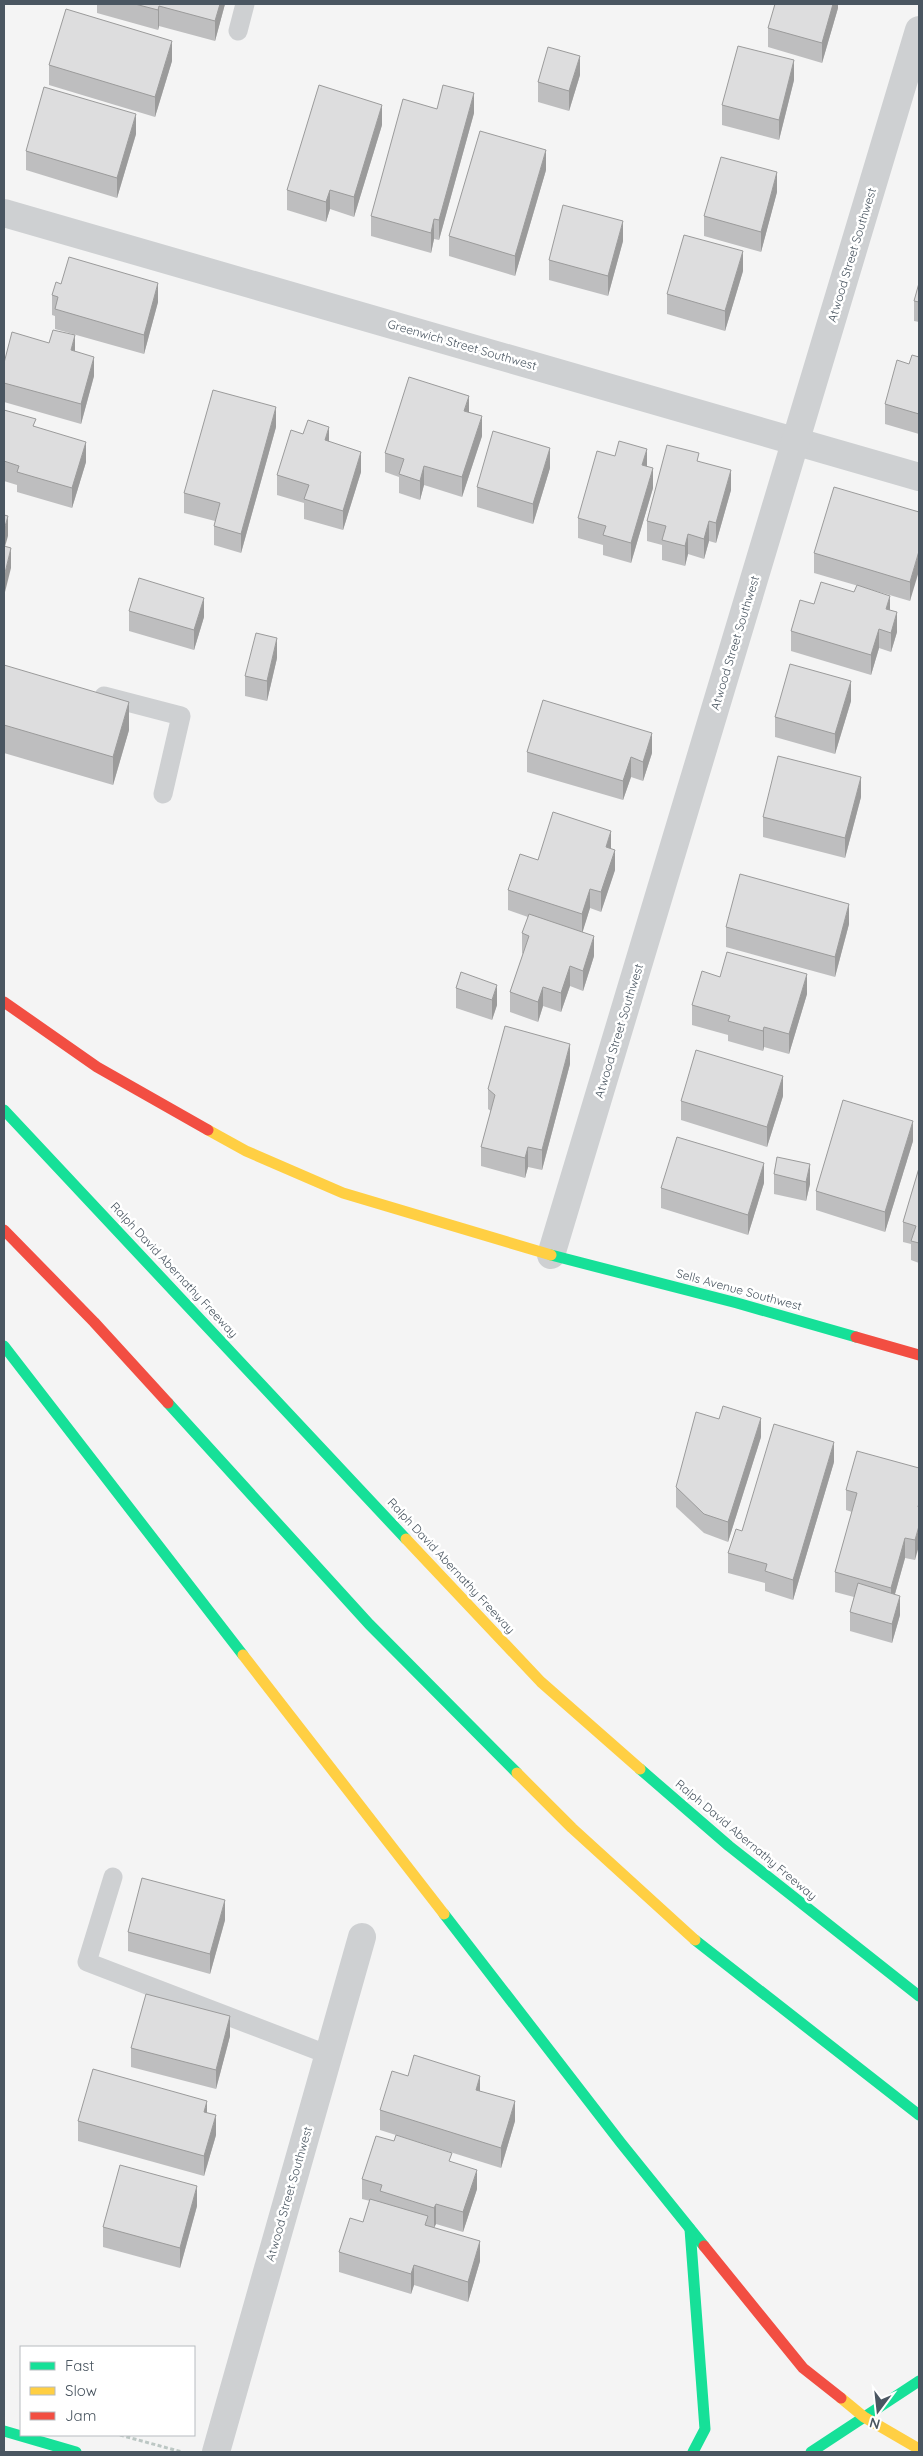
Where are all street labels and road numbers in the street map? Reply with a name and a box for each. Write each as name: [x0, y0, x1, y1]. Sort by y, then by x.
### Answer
street label: Atwood Street Southwest: [824, 186, 879, 324]
street label: Greenwich Street Southwest: [386, 316, 538, 373]
street label: Atwood Street Southwest: [707, 574, 762, 712]
street label: Atwood Street Southwest: [591, 962, 646, 1100]
street label: Ralph David Abernathy Freeway: [107, 1199, 241, 1341]
street label: Sells Avenue Southwest: [675, 1266, 804, 1314]
street label: Ralph David Abernathy Freeway: [384, 1495, 518, 1637]
street label: Ralph David Abernathy Freeway: [673, 1776, 820, 1903]
street label: Atwood Street Southwest: [262, 2125, 315, 2263]

